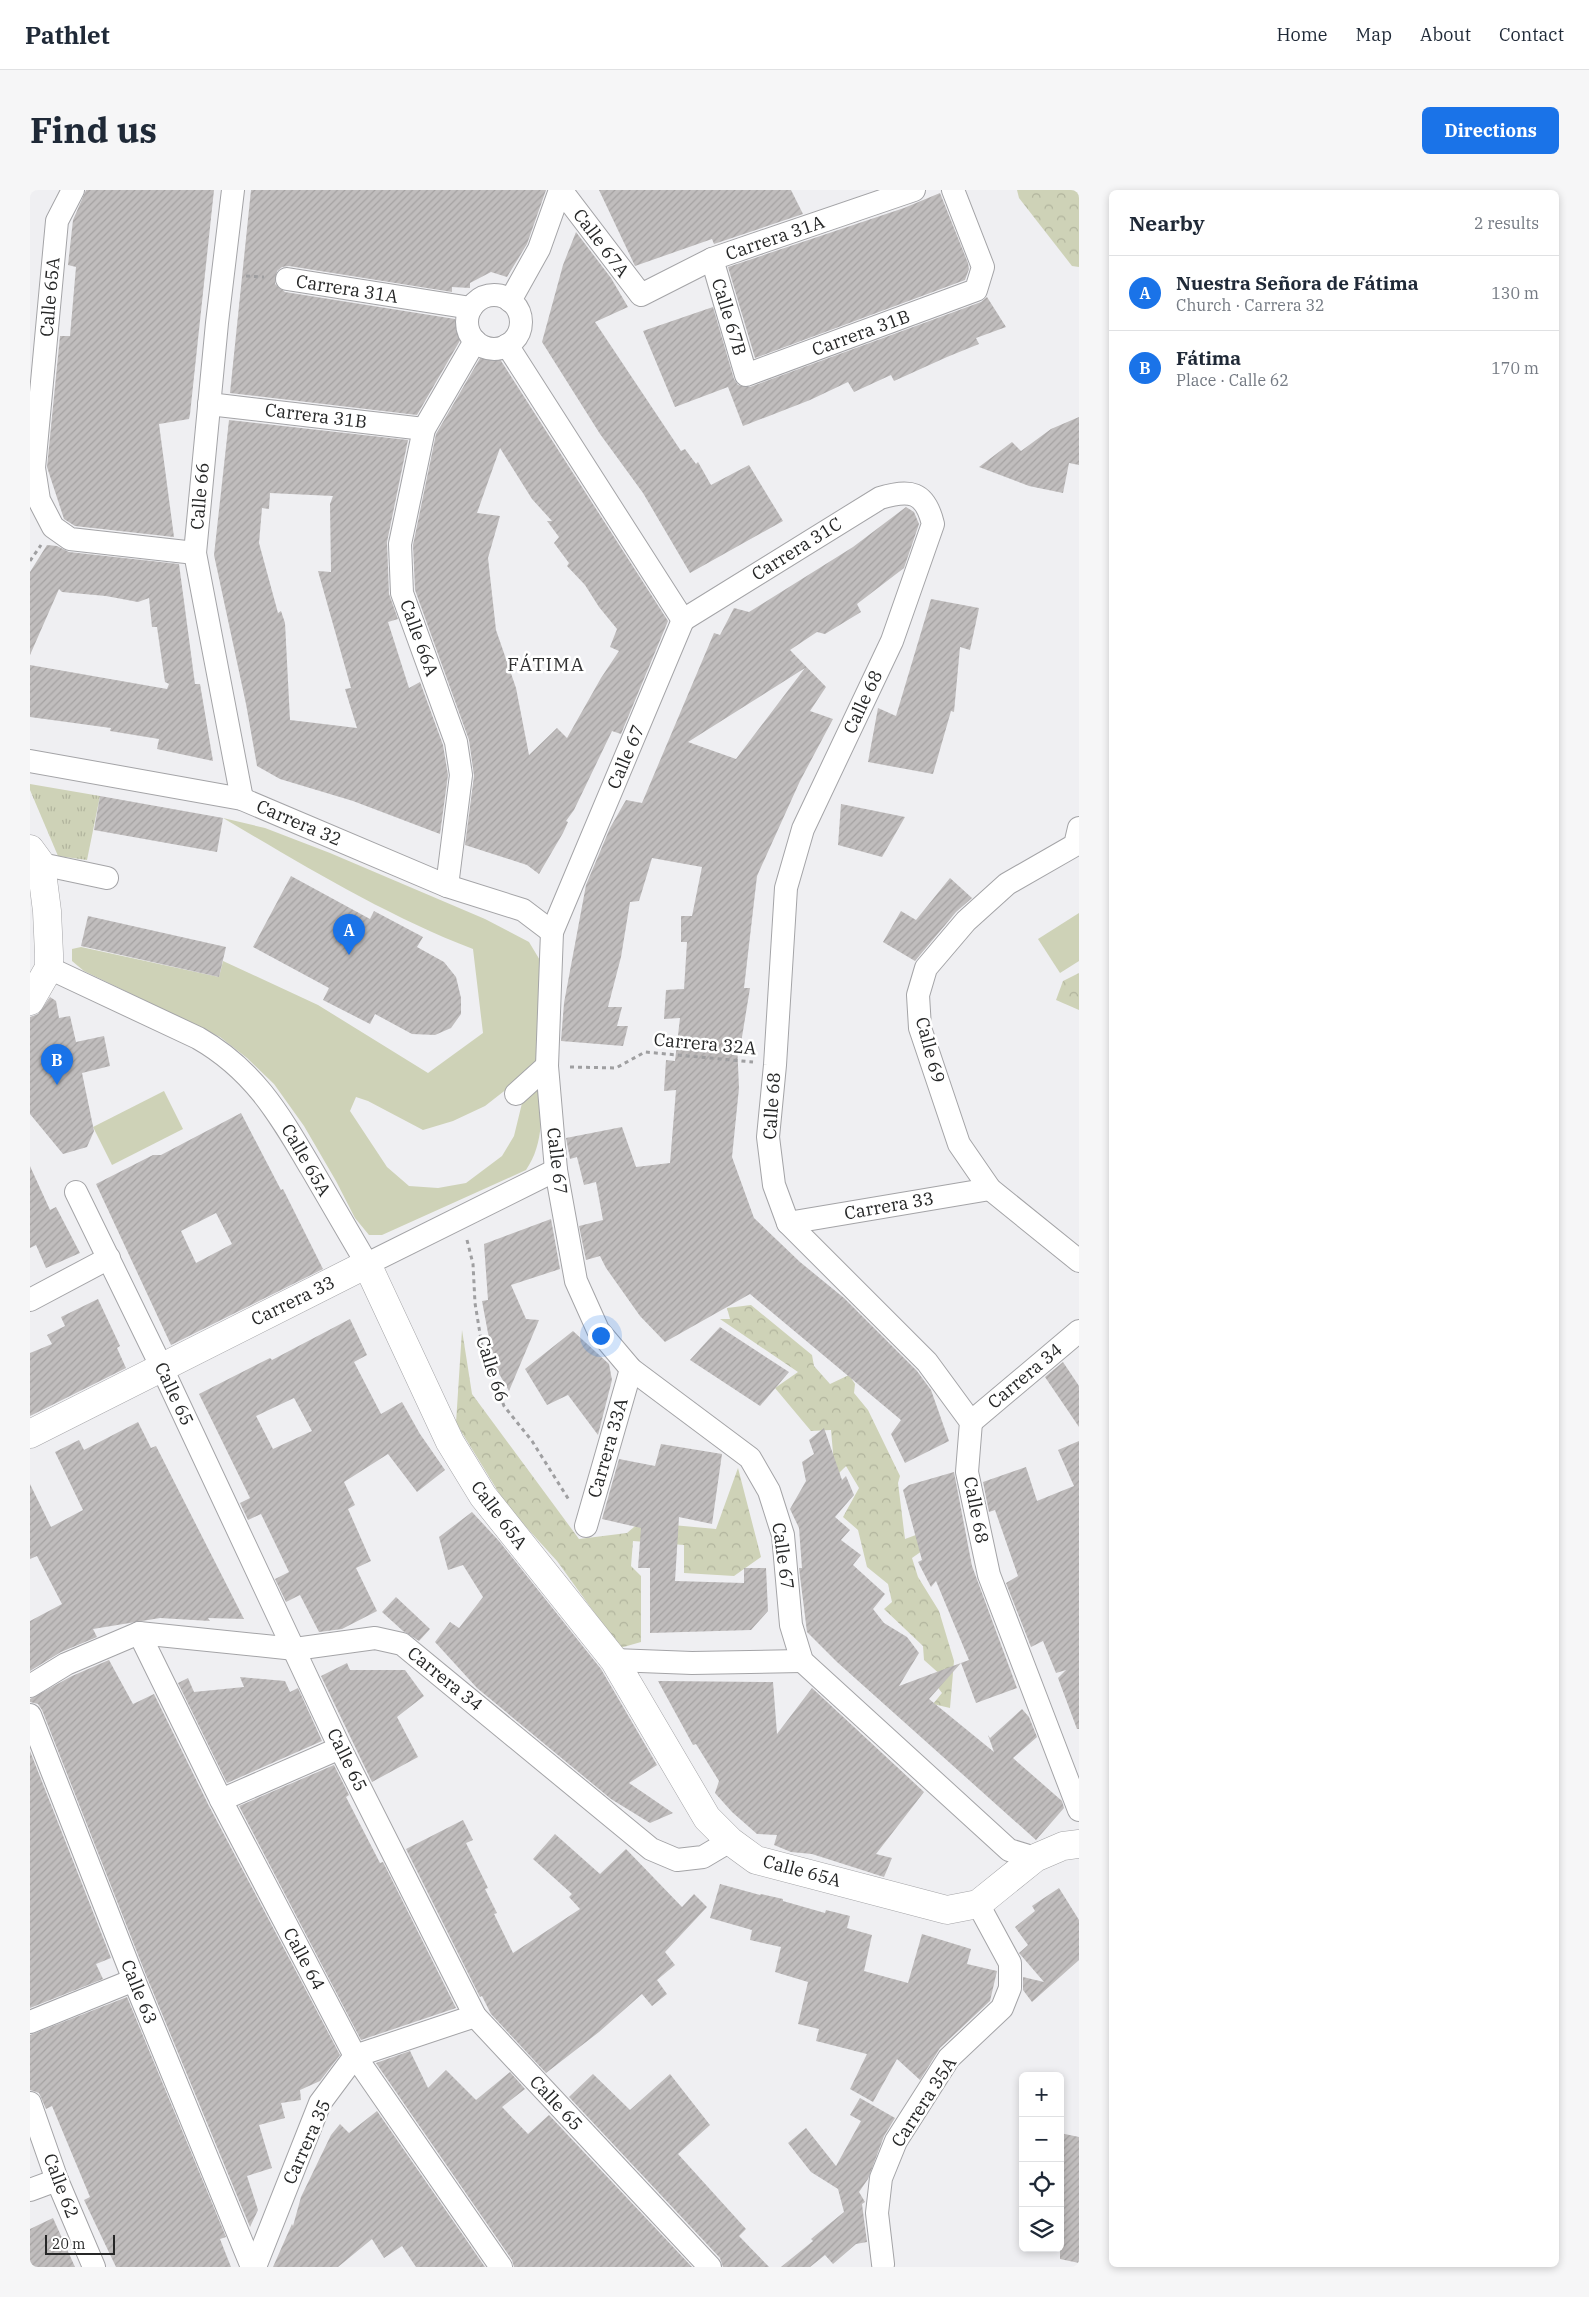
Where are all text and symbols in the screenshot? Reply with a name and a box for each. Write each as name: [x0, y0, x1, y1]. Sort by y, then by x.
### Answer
text: Pathlet: [25, 19, 110, 51]
text: Home: [1276, 23, 1328, 46]
text: Map: [1356, 23, 1392, 46]
text: About: [1420, 23, 1471, 46]
text: Contact: [1499, 23, 1564, 46]
text: Find us: [30, 107, 157, 153]
button: Directions: [1422, 107, 1559, 154]
street label: Calle 67A: [568, 204, 635, 282]
text: Nearby: [1129, 209, 1205, 237]
street label: Carrera 31A: [722, 210, 828, 265]
text: 2 results: [1474, 213, 1539, 233]
street label: Calle 65A: [35, 256, 64, 338]
street label: Carrera 31A: [294, 269, 400, 308]
text: Nuestra Señora de Fátima: [1176, 271, 1419, 295]
street label: Calle 67B: [707, 275, 752, 358]
text: A: [1139, 283, 1151, 303]
text: 130 m: [1491, 283, 1539, 303]
text: Church · Carrera 32: [1176, 295, 1325, 315]
street label: Carrera 31B: [809, 304, 913, 361]
text: Fátima: [1176, 346, 1241, 370]
text: B: [1139, 358, 1151, 378]
text: 170 m: [1491, 358, 1539, 378]
text: Place · Calle 62: [1176, 370, 1289, 390]
street label: Carrera 31B: [264, 398, 368, 433]
street label: Calle 66: [185, 461, 214, 531]
street label: Carrera 31C: [747, 512, 846, 585]
street label: Calle 66A: [395, 596, 444, 680]
district label: FÁTIMA: [507, 652, 585, 676]
street label: Calle 68: [838, 666, 887, 737]
street label: Calle 67: [602, 721, 649, 792]
street label: Carrera 32: [253, 794, 345, 851]
pin: A: [333, 914, 365, 955]
street label: Calle 69: [911, 1014, 950, 1085]
street label: Carrera 32A: [653, 1028, 758, 1059]
pin: B: [41, 1044, 73, 1085]
street label: Calle 68: [758, 1071, 785, 1140]
street label: Calle 65A: [276, 1119, 337, 1201]
street label: Calle 67: [542, 1126, 573, 1196]
street label: Carrera 33: [842, 1186, 935, 1225]
street label: Carrera 33: [247, 1270, 338, 1331]
your location: [588, 1323, 614, 1349]
street label: Calle 66: [471, 1333, 514, 1405]
street label: Carrera 34: [983, 1338, 1067, 1414]
street label: Calle 65: [150, 1358, 199, 1429]
street label: Carrera 33A: [582, 1395, 633, 1500]
street label: Calle 68: [959, 1475, 994, 1545]
street label: Calle 65A: [466, 1476, 533, 1554]
street label: Calle 67: [767, 1521, 800, 1591]
street label: Carrera 34: [403, 1641, 488, 1716]
street label: Calle 65: [322, 1724, 373, 1795]
street label: Calle 65A: [761, 1849, 844, 1892]
street label: Calle 64: [278, 1924, 330, 1994]
street label: Calle 63: [116, 1956, 163, 2027]
street label: Carrera 35A: [886, 2052, 962, 2151]
street label: Calle 65: [525, 2070, 588, 2135]
map controls: [1019, 2072, 1064, 2252]
button: +: [1019, 2072, 1064, 2117]
street label: Carrera 35: [278, 2096, 335, 2188]
button: −: [1019, 2117, 1064, 2162]
street label: Calle 62: [39, 2150, 84, 2221]
button: locate: [1019, 2162, 1064, 2207]
button: layers: [1019, 2207, 1064, 2252]
scale bar: [45, 2232, 115, 2255]
text: 20 m: [52, 2235, 85, 2253]

